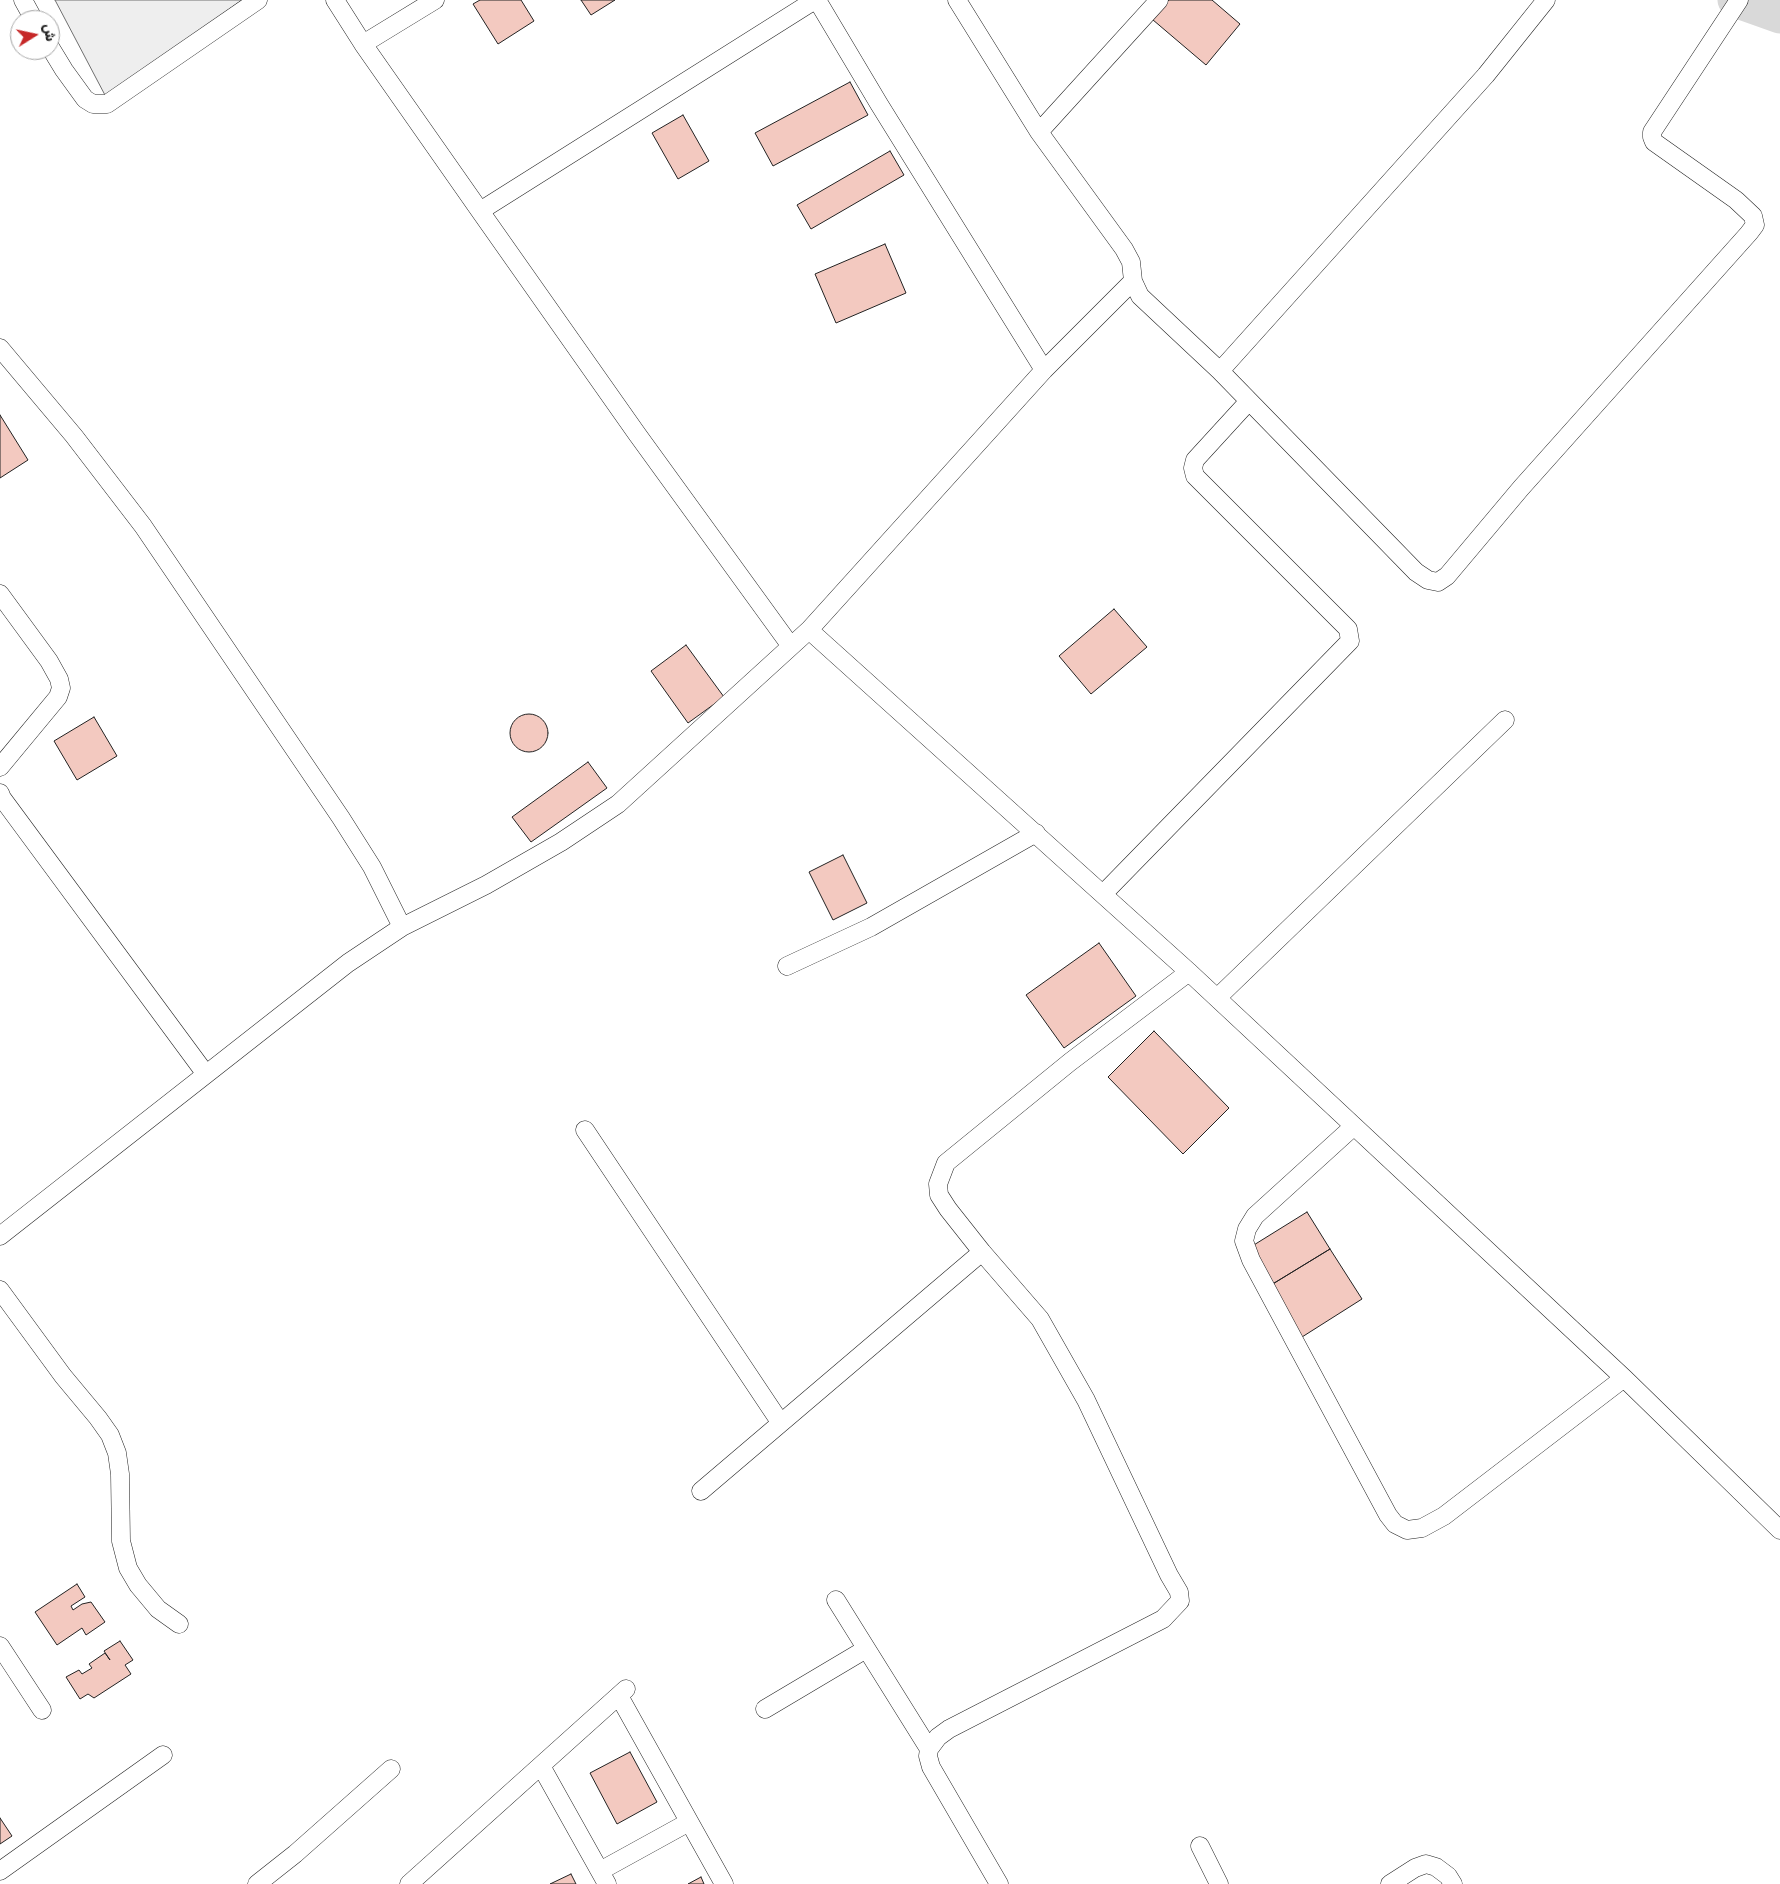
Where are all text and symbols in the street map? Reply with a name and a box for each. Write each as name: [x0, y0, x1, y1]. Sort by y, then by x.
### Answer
north arrow: [10, 10, 60, 60]
text: ش: [39, 22, 59, 43]

